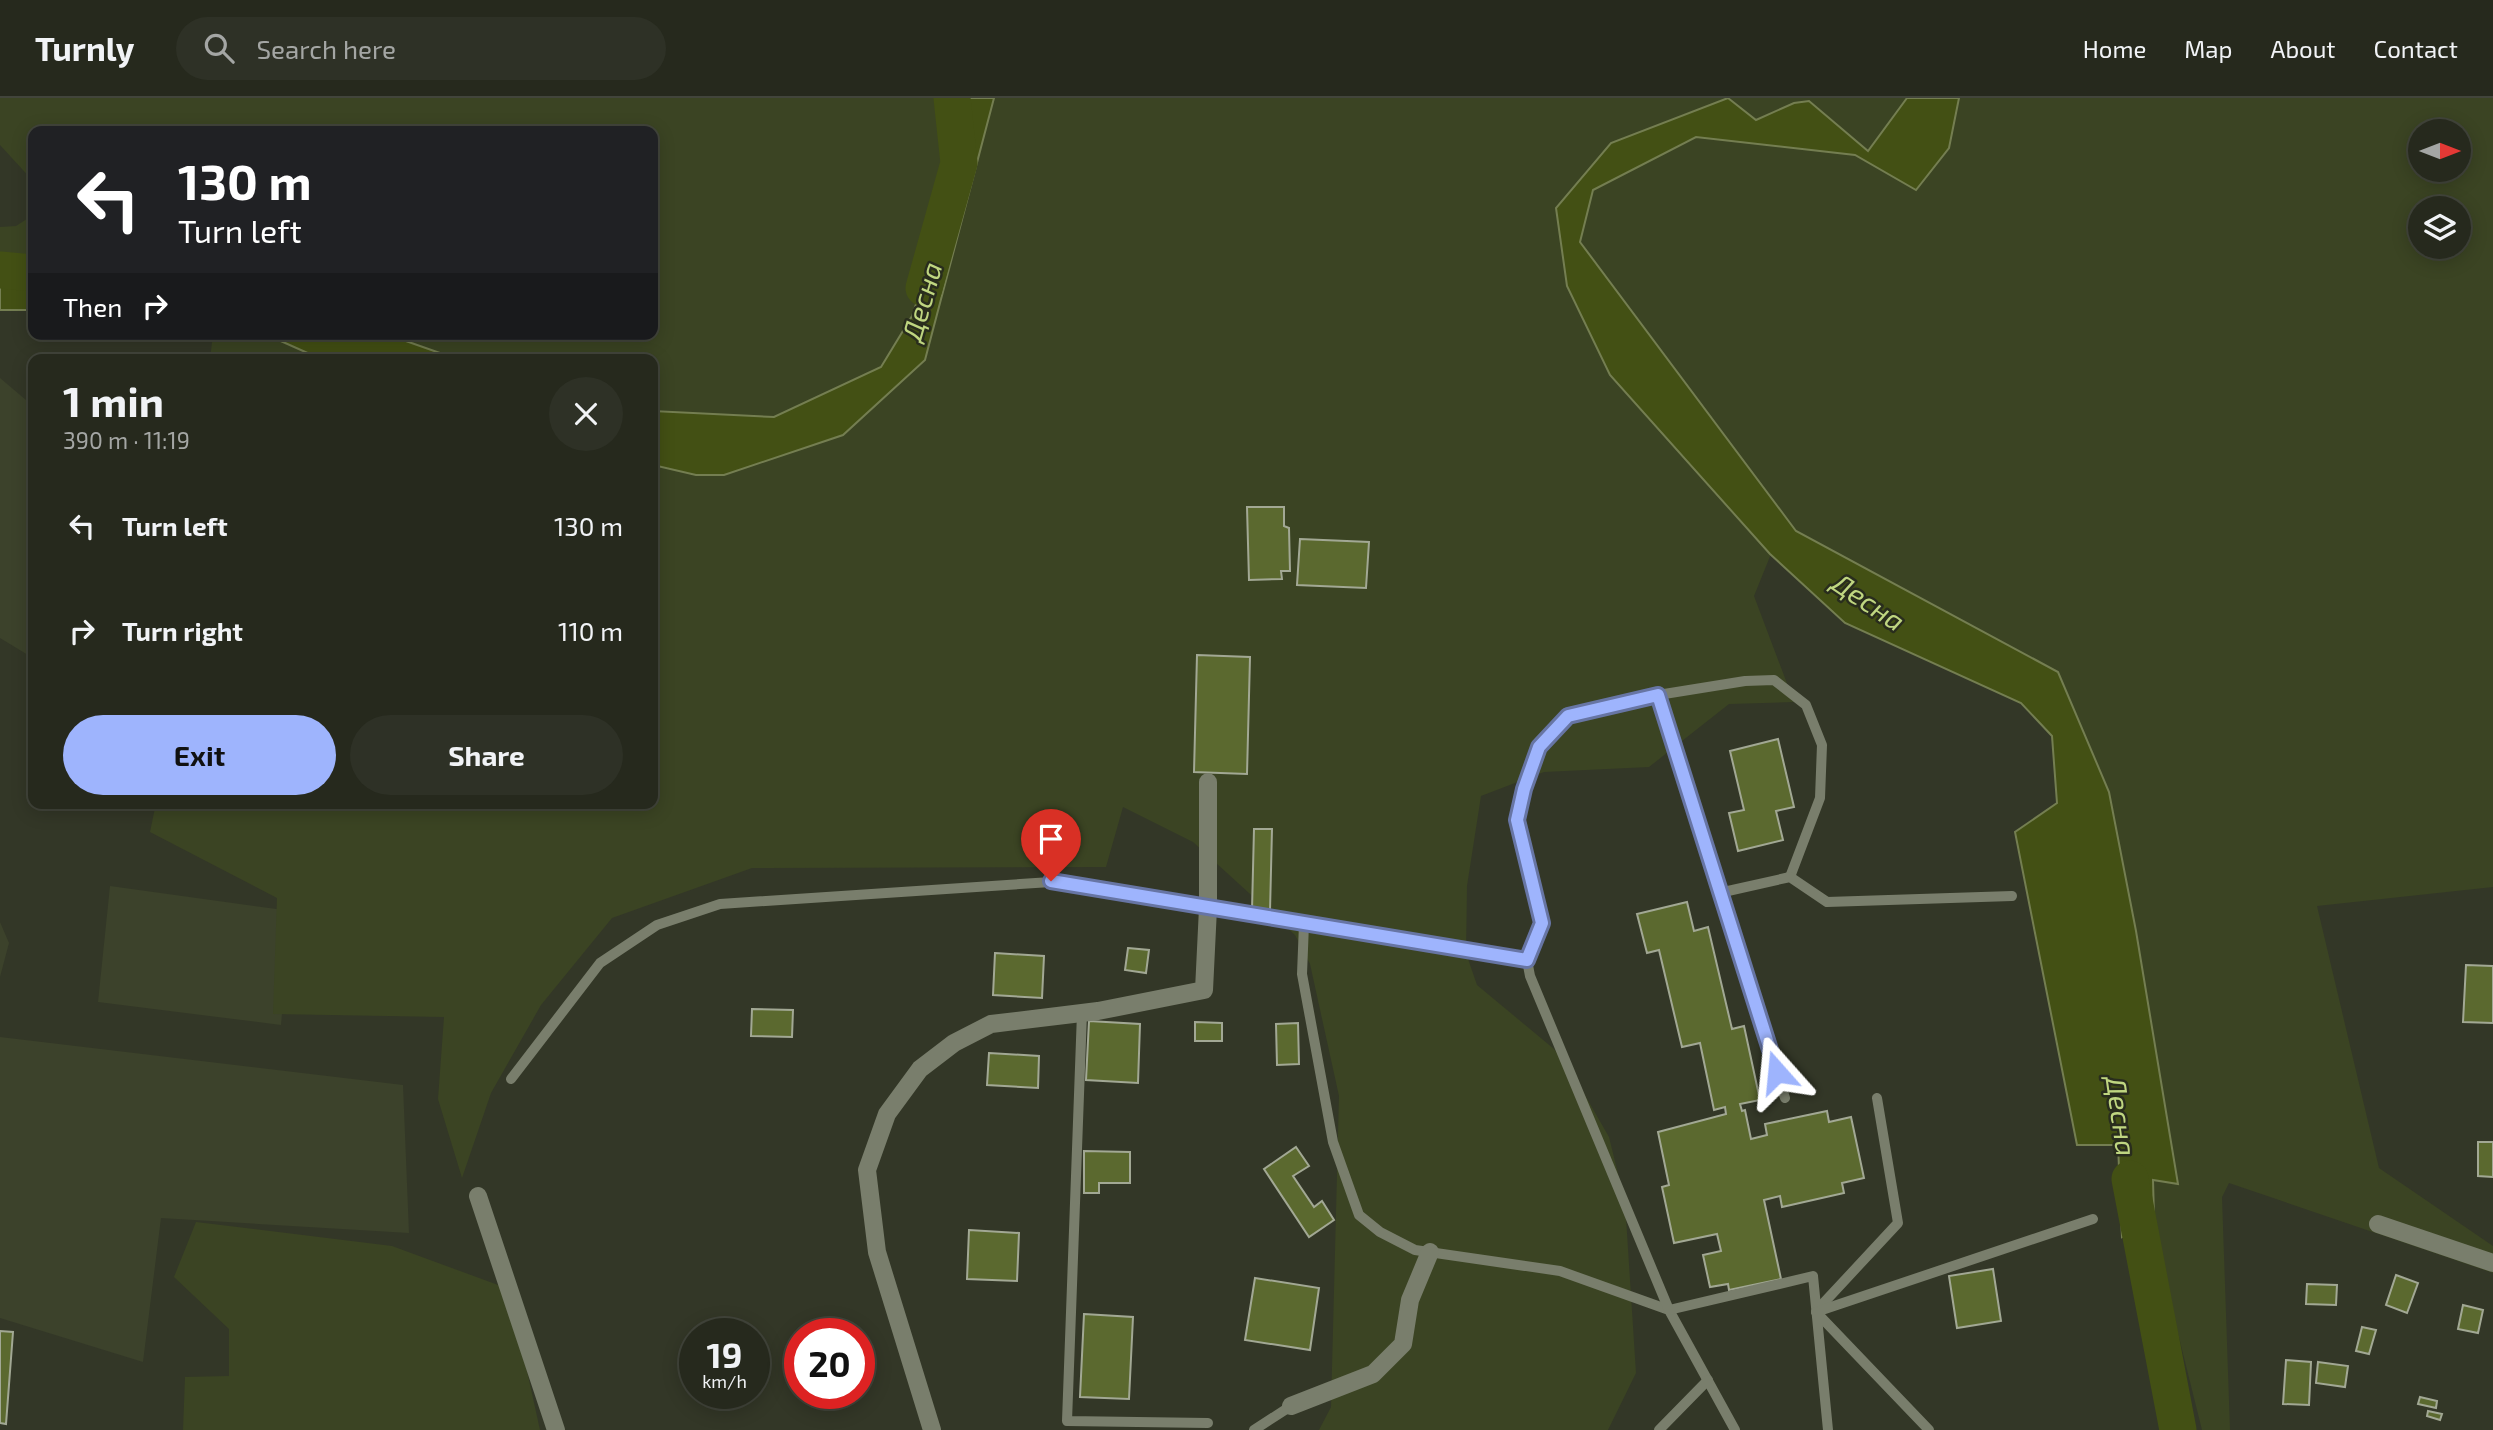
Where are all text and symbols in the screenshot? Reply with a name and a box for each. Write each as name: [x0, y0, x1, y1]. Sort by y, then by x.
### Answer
search box: [176, 17, 666, 80]
text: Turnly: [35, 28, 134, 68]
icon: search: [200, 29, 238, 67]
text: Search here: [256, 33, 396, 64]
text: Home: [2083, 34, 2146, 63]
text: Map: [2184, 34, 2232, 63]
text: About: [2270, 34, 2336, 63]
text: Contact: [2374, 34, 2458, 63]
north arrow: [2408, 119, 2471, 182]
map controls: [2408, 119, 2471, 259]
text: 130 m: [178, 151, 312, 210]
icon: left: [63, 154, 154, 245]
button: layers: [2408, 196, 2471, 259]
text: Turn left: [178, 211, 302, 249]
water label: Десна: [893, 258, 948, 346]
icon: right: [136, 287, 174, 325]
text: Then: [63, 291, 122, 322]
text: 1 min: [63, 375, 164, 425]
button: close: [549, 377, 623, 451]
text: 390 m · 11:19: [63, 426, 190, 454]
icon: left: [63, 507, 101, 545]
text: Turn left: [122, 510, 228, 541]
text: 130 m: [554, 510, 623, 541]
water label: Десна: [1825, 563, 1912, 638]
icon: right: [63, 612, 101, 650]
text: Turn right: [122, 615, 243, 646]
text: 110 m: [558, 615, 623, 646]
button: Exit: [63, 715, 336, 795]
button: Share: [350, 715, 623, 795]
pin: [1021, 809, 1081, 881]
icon: arrive: [1032, 820, 1070, 858]
position arrow: [1740, 1035, 1814, 1109]
water label: Десна: [2099, 1072, 2144, 1158]
speed limit sign: 20: [784, 1318, 875, 1409]
text: 19: [707, 1333, 742, 1375]
text: km/h: [702, 1370, 747, 1392]

